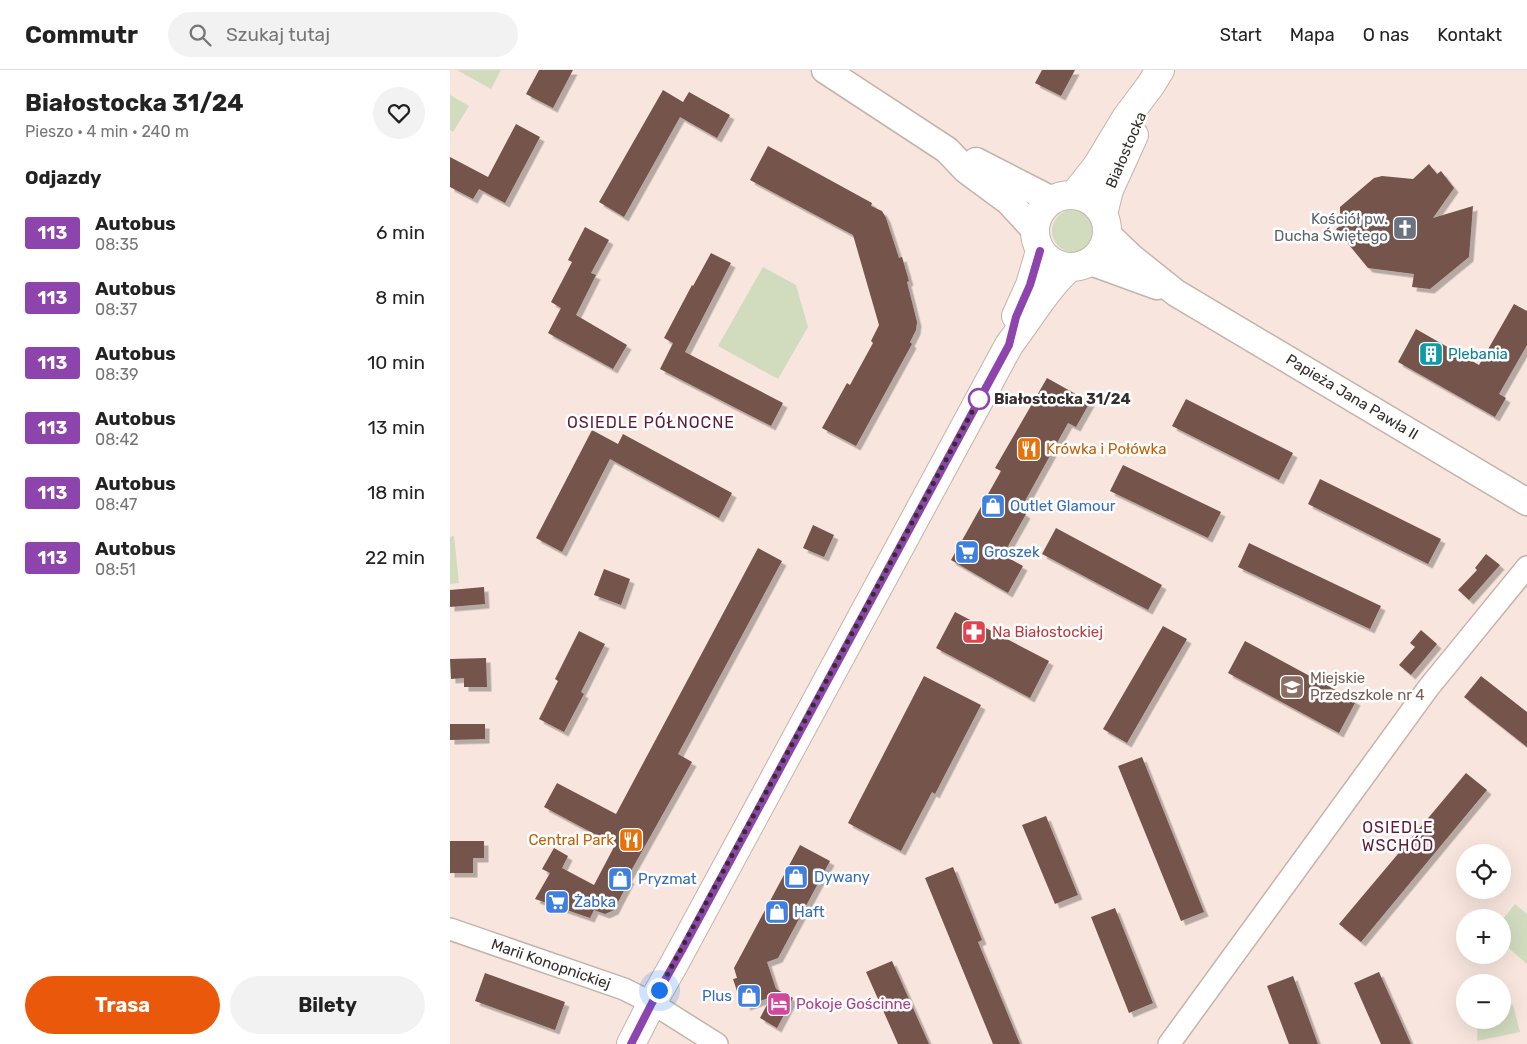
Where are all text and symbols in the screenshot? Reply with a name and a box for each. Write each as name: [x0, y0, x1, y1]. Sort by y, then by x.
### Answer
search box: [168, 12, 518, 57]
text: Commutr: [25, 21, 138, 49]
icon: search: [186, 21, 214, 49]
text: Szukaj tutaj: [226, 23, 330, 46]
text: Start: [1220, 24, 1262, 46]
text: Mapa: [1290, 24, 1335, 46]
text: O nas: [1363, 24, 1409, 46]
text: Kontakt: [1437, 24, 1502, 46]
button: heart: [373, 87, 425, 139]
text: Białostocka 31/24: [25, 89, 244, 117]
street label: Białostocka: [1102, 109, 1150, 191]
text: Pieszo · 4 min · 240 m: [25, 122, 189, 141]
text: Odjazdy: [25, 166, 101, 189]
place label: Kościół pw. Ducha Świętego: [1274, 210, 1388, 245]
text: Autobus: [95, 212, 176, 235]
church icon: Kościół pw. Ducha Świętego: [1392, 215, 1418, 241]
text: 6 min: [376, 221, 425, 244]
text: 113: [38, 222, 67, 244]
text: 08:35: [95, 235, 139, 254]
text: Autobus: [95, 277, 176, 300]
text: 8 min: [375, 286, 425, 309]
text: 113: [38, 287, 67, 309]
text: 08:37: [95, 300, 137, 319]
building icon: Plebania: [1418, 341, 1444, 367]
text: Autobus: [95, 342, 176, 365]
place label: Plebania: [1448, 345, 1508, 363]
street label: Papieża Jana Pawła II: [1283, 350, 1421, 444]
text: 10 min: [367, 351, 425, 374]
text: 113: [38, 352, 67, 374]
text: 08:39: [95, 365, 139, 384]
marker: Białostocka 31/24: [968, 388, 990, 410]
place label: Białostocka 31/24: [994, 390, 1131, 408]
text: Autobus: [95, 407, 176, 430]
district label: OSIEDLE PÓŁNOCNE: [567, 412, 735, 432]
text: 13 min: [368, 416, 425, 439]
text: 113: [38, 417, 67, 439]
text: 08:42: [95, 430, 139, 449]
restaurant icon: Krówka i Połówka: [1016, 436, 1042, 462]
place label: Krówka i Połówka: [1046, 440, 1166, 458]
text: Autobus: [95, 472, 176, 495]
text: 18 min: [367, 481, 425, 504]
text: 113: [38, 482, 67, 504]
shop icon: Outlet Glamour: [980, 493, 1006, 519]
text: 08:47: [95, 495, 137, 514]
place label: Outlet Glamour: [1010, 497, 1116, 515]
text: Autobus: [95, 537, 176, 560]
supermarket icon: Groszek: [954, 539, 980, 565]
place label: Groszek: [984, 543, 1040, 561]
text: 22 min: [365, 546, 425, 569]
text: 113: [38, 547, 67, 569]
text: 08:51: [95, 560, 136, 579]
pharmacy icon: Na Białostockiej: [961, 619, 987, 645]
place label: Na Białostockiej: [992, 623, 1103, 641]
place label: Miejskie Przedszkole nr 4: [1310, 669, 1425, 704]
school or university icon: Miejskie Przedszkole nr 4: [1279, 674, 1305, 700]
district label: OSIEDLE WSCHÓD: [1362, 818, 1434, 855]
restaurant icon: Central Park: [618, 827, 644, 853]
place label: Central Park: [528, 831, 614, 849]
map controls: [1456, 844, 1511, 1029]
button: locate: [1456, 844, 1511, 899]
shop icon: Dywany: [783, 864, 809, 890]
shop icon: Pryzmat: [607, 866, 633, 892]
place label: Dywany: [814, 868, 870, 886]
place label: Pryzmat: [638, 870, 697, 888]
supermarket icon: Żabka: [544, 889, 570, 915]
place label: Żabka: [574, 893, 616, 911]
shop icon: Haft: [764, 899, 790, 925]
place label: Haft: [794, 903, 825, 921]
button: +: [1456, 909, 1511, 964]
street label: Marii Konopnickiej: [489, 935, 613, 993]
button: −: [1456, 974, 1511, 1029]
button: Trasa: [25, 976, 220, 1034]
button: Bilety: [230, 976, 425, 1034]
your location: [647, 978, 672, 1003]
shop icon: Plus: [736, 983, 762, 1009]
place label: Plus: [702, 987, 732, 1005]
hotel icon: Pokoje Gościnne: [766, 991, 792, 1017]
place label: Pokoje Gościnne: [796, 995, 911, 1013]

